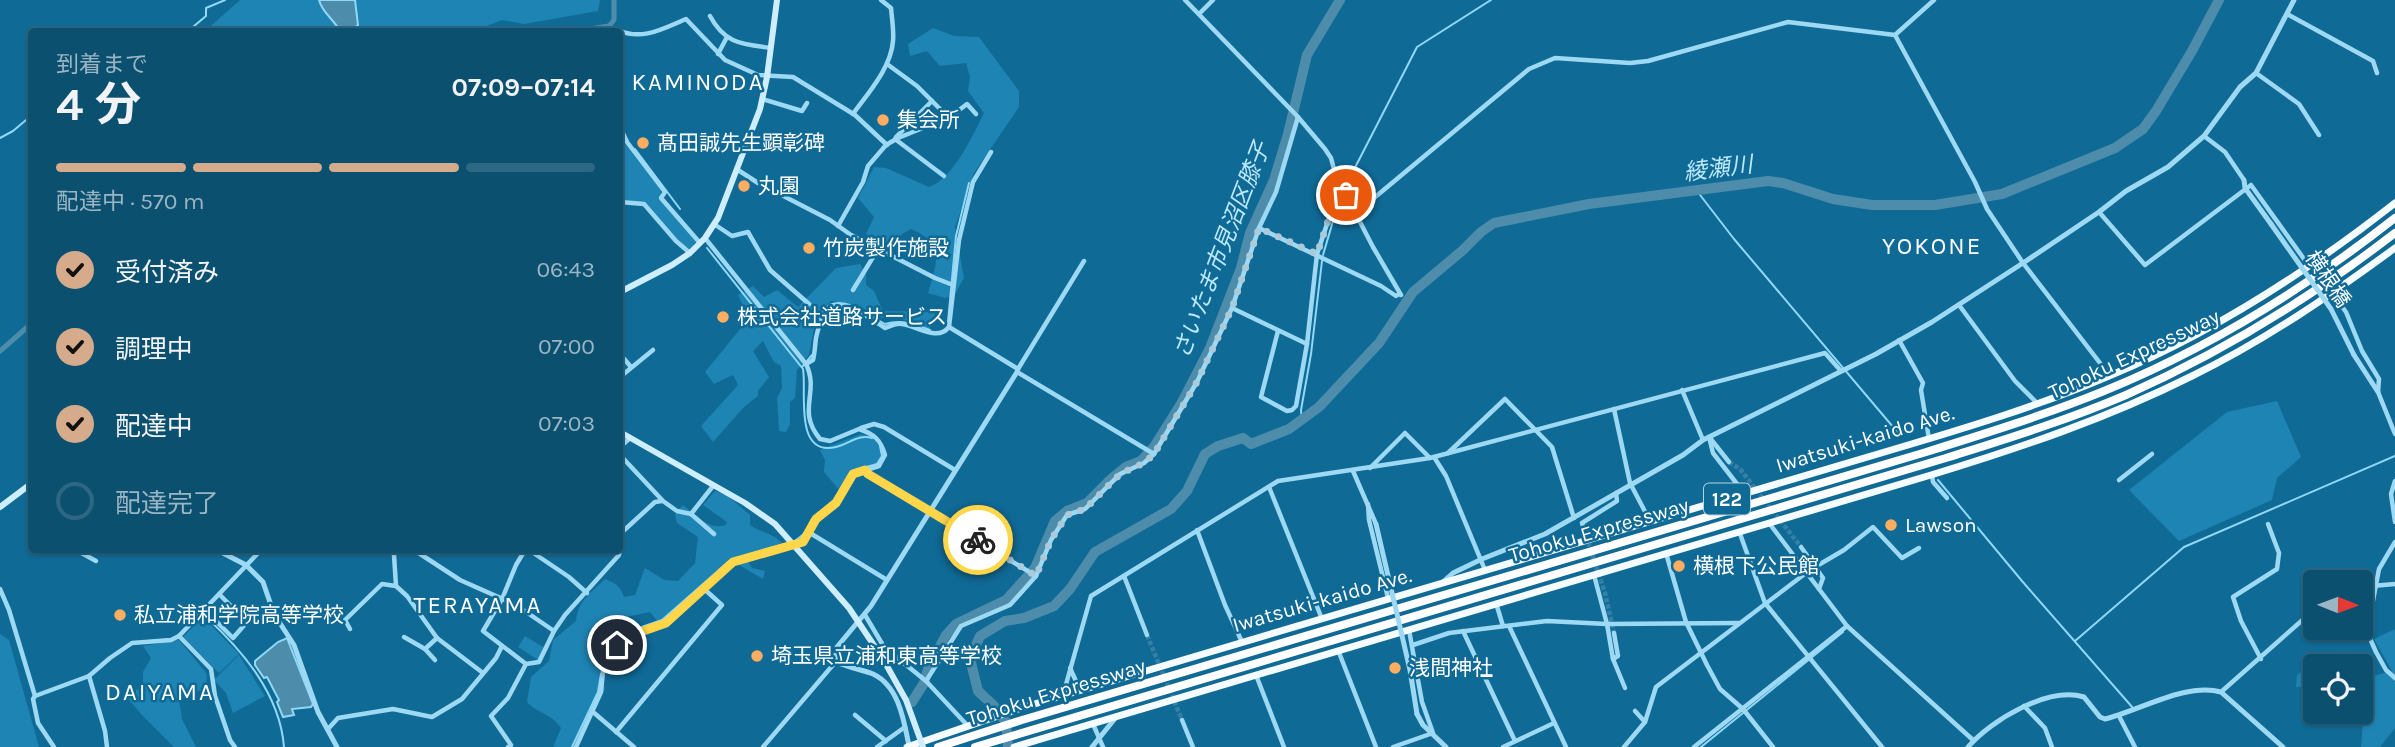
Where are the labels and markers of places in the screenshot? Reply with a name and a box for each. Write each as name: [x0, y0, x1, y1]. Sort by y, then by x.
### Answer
place label: 集会所: [897, 108, 960, 132]
marker: 集会所: [875, 112, 891, 128]
place label: 髙田誠先生顕彰碑: [657, 131, 825, 155]
marker: 髙田誠先生顕彰碑: [635, 135, 651, 151]
pin: [1316, 165, 1376, 225]
place label: 丸園: [758, 174, 800, 198]
marker: 丸園: [736, 178, 752, 194]
place label: 竹炭製作施設: [823, 236, 949, 260]
marker: 竹炭製作施設: [801, 240, 817, 256]
place label: 株式会社道路サービス: [737, 305, 947, 329]
marker: 株式会社道路サービス: [715, 309, 731, 325]
place label: Lawson: [1905, 513, 1977, 537]
marker: Lawson: [1883, 517, 1899, 533]
place label: 横根下公民館: [1693, 554, 1819, 578]
marker: 横根下公民館: [1671, 558, 1687, 574]
place label: 私立浦和学院高等学校: [134, 603, 344, 627]
marker: 私立浦和学院高等学校: [112, 607, 128, 623]
pin: [587, 615, 647, 675]
place label: 埼玉県立浦和東高等学校: [771, 644, 1002, 668]
marker: 埼玉県立浦和東高等学校: [749, 648, 765, 664]
place label: 浅間神社: [1409, 656, 1493, 680]
marker: 浅間神社: [1387, 660, 1403, 676]

